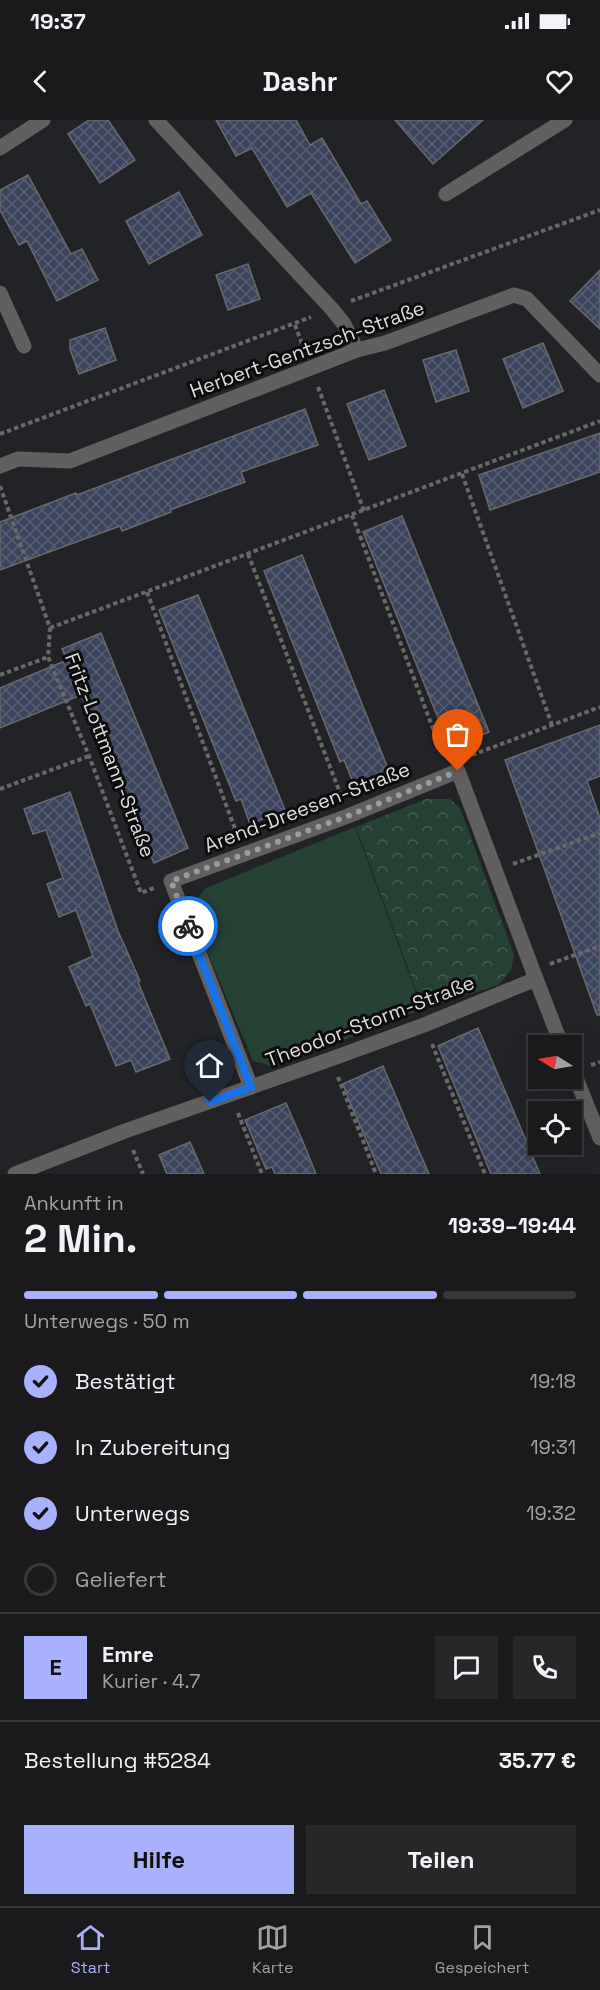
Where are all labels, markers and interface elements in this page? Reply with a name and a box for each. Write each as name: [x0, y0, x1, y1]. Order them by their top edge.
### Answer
text: 19:37: [30, 7, 86, 35]
text: Dashr: [263, 64, 337, 99]
icon: back: [24, 65, 57, 98]
icon: heart: [543, 65, 576, 98]
street label: Herbert-Gentzsch-Straße: [186, 294, 428, 404]
street label: Fritz-Lottmann-Straße: [59, 649, 161, 861]
pin: [432, 709, 483, 771]
icon: bag: [441, 718, 474, 751]
street label: Arend-Dreesen-Straße: [200, 756, 414, 858]
courier: [158, 896, 218, 956]
icon: bike: [172, 910, 205, 943]
street label: Theodor-Storm-Straße: [262, 969, 478, 1073]
north arrow: [528, 1035, 582, 1089]
map controls: [528, 1035, 582, 1155]
pin: [184, 1040, 235, 1102]
icon: home: [193, 1049, 226, 1082]
button: locate: [528, 1101, 582, 1155]
text: Ankunft in: [24, 1190, 124, 1216]
text: 19:39–19:44: [448, 1211, 576, 1239]
text: 2 Min.: [24, 1214, 138, 1263]
text: Unterwegs · 50 m: [24, 1308, 190, 1334]
icon: check: [24, 1365, 57, 1398]
text: Bestätigt: [75, 1367, 176, 1395]
text: 19:18: [530, 1368, 576, 1394]
icon: check: [24, 1431, 57, 1464]
text: In Zubereitung: [75, 1433, 230, 1461]
text: 19:31: [530, 1434, 576, 1460]
icon: check: [24, 1497, 57, 1530]
text: Unterwegs: [75, 1499, 190, 1527]
text: 19:32: [526, 1500, 576, 1526]
text: Geliefert: [75, 1565, 167, 1593]
button: chat: [435, 1636, 498, 1699]
button: phone: [513, 1636, 576, 1699]
text: Emre: [102, 1640, 154, 1668]
text: E: [49, 1653, 62, 1681]
text: Kurier · 4.7: [102, 1668, 200, 1694]
text: Bestellung #5284: [24, 1746, 211, 1774]
text: 35.77 €: [499, 1746, 576, 1774]
button: Hilfe: [24, 1825, 294, 1894]
button: Teilen: [306, 1825, 576, 1894]
tab: Start: [71, 1921, 110, 1978]
tab: Karte: [252, 1921, 293, 1978]
tab: Gespeichert: [435, 1921, 529, 1978]

